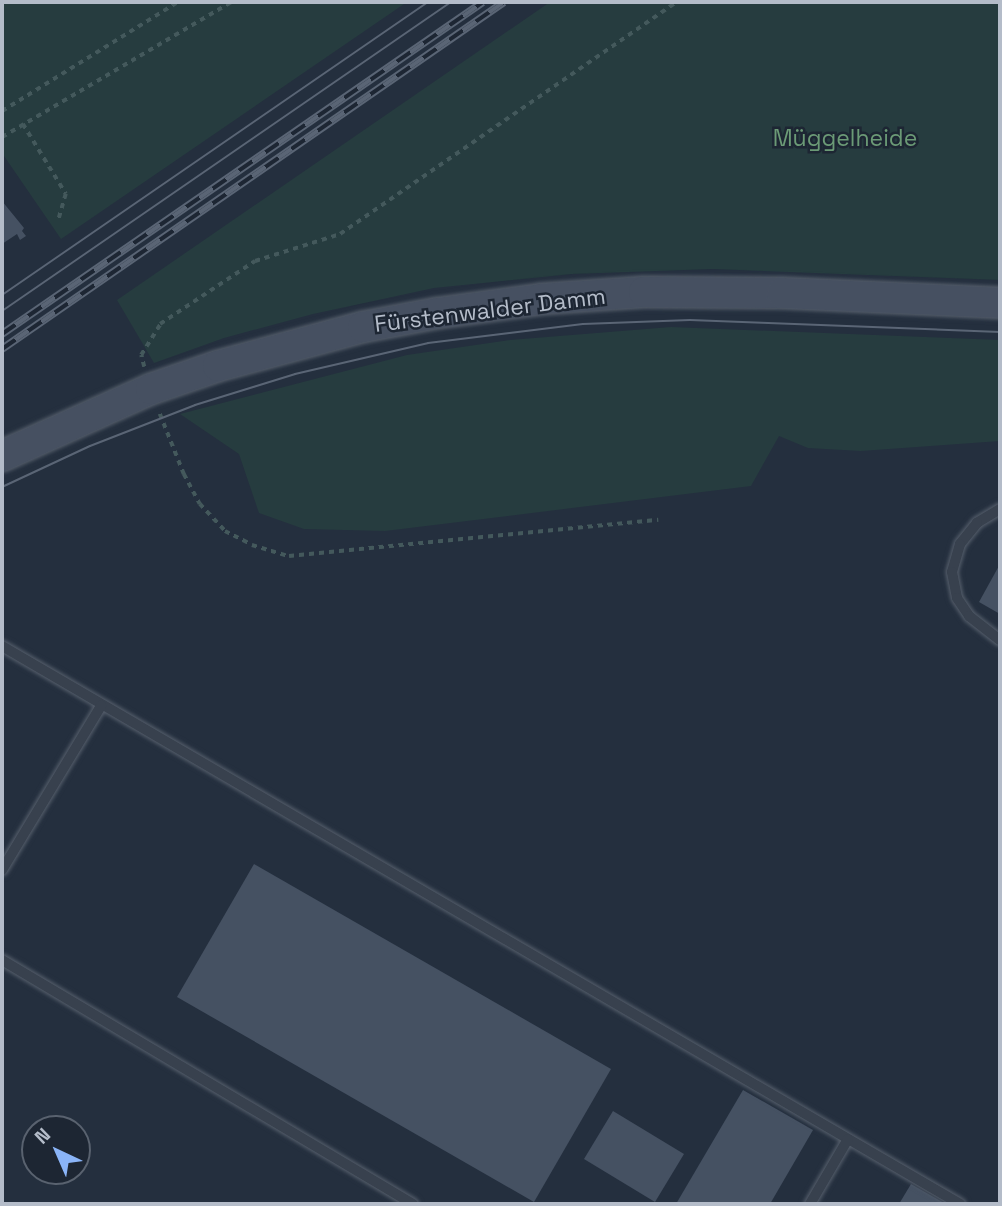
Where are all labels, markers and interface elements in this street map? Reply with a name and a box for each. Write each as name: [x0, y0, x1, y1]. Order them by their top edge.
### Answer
park label: Müggelheide: [773, 124, 917, 152]
street label: Fürstenwalder Damm: [373, 282, 607, 338]
north arrow: [21, 1115, 91, 1185]
text: N: [29, 1123, 56, 1149]

